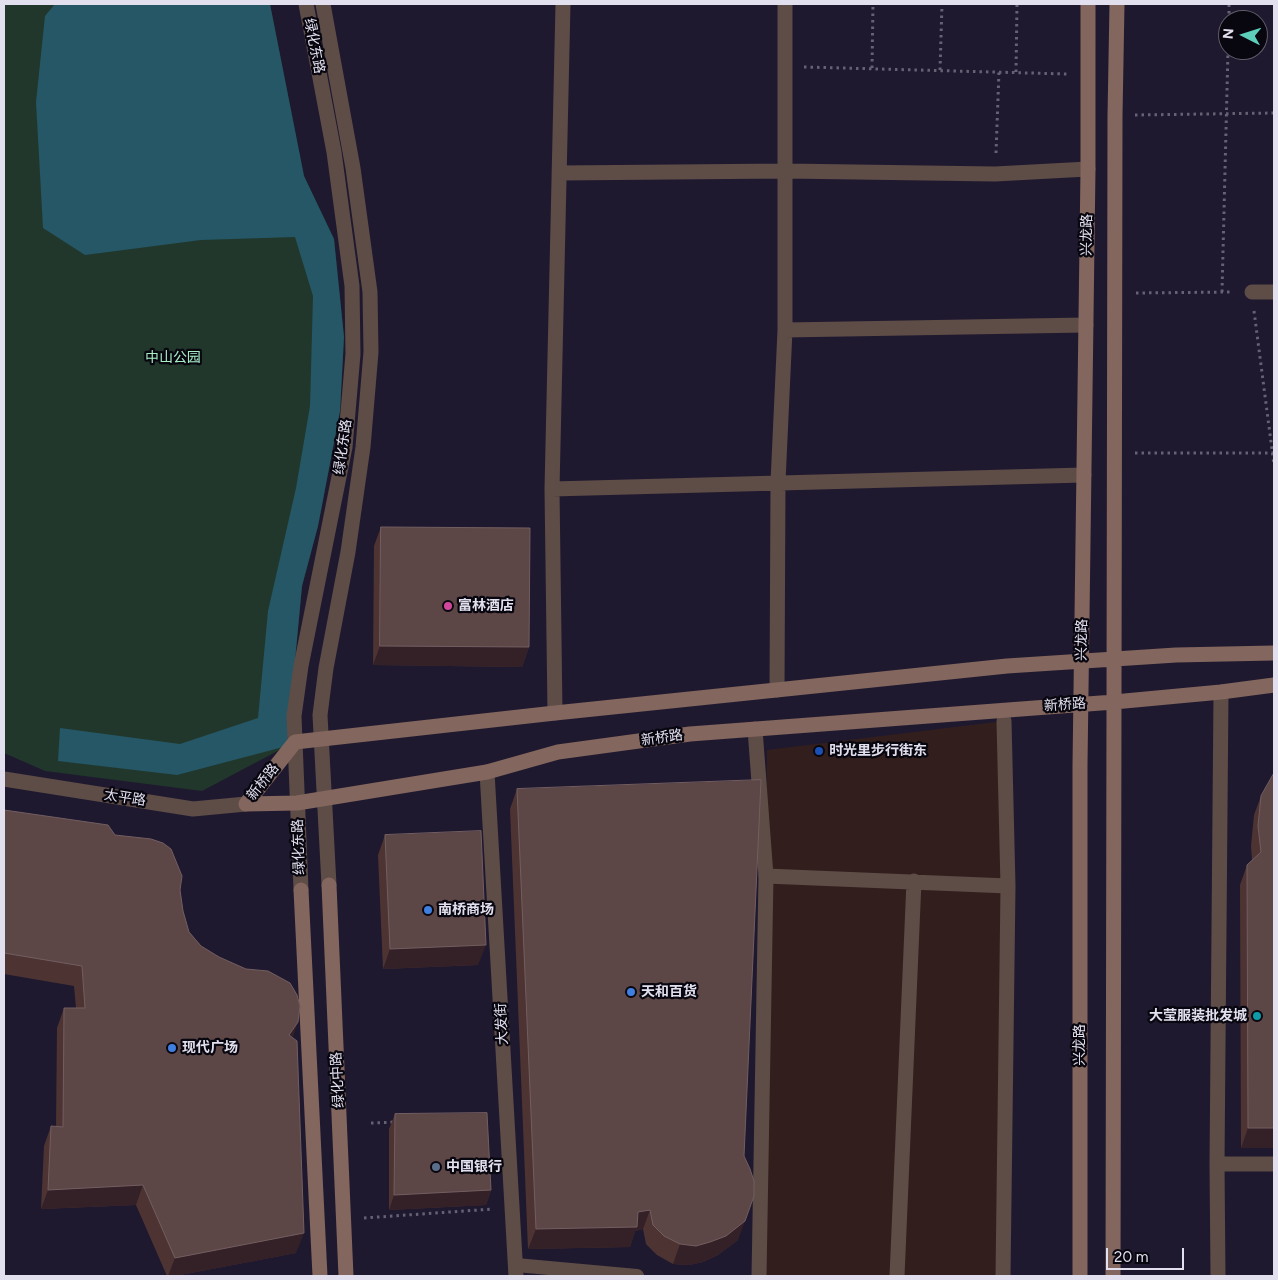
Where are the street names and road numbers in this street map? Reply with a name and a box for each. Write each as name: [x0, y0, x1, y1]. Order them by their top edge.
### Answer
street label: 绿化东路: [300, 17, 328, 75]
street label: 兴龙路: [1078, 214, 1096, 256]
street label: 绿化东路: [331, 418, 355, 476]
street label: 兴龙路: [1073, 619, 1091, 661]
street label: 新桥路: [1043, 695, 1087, 715]
street label: 新桥路: [640, 727, 684, 749]
street label: 新桥路: [243, 760, 283, 804]
street label: 太平路: [103, 786, 147, 810]
street label: 绿化东路: [290, 819, 308, 875]
street label: 大发街: [493, 1003, 511, 1045]
street label: 兴龙路: [1072, 1024, 1088, 1066]
street label: 绿化中路: [328, 1052, 348, 1108]

